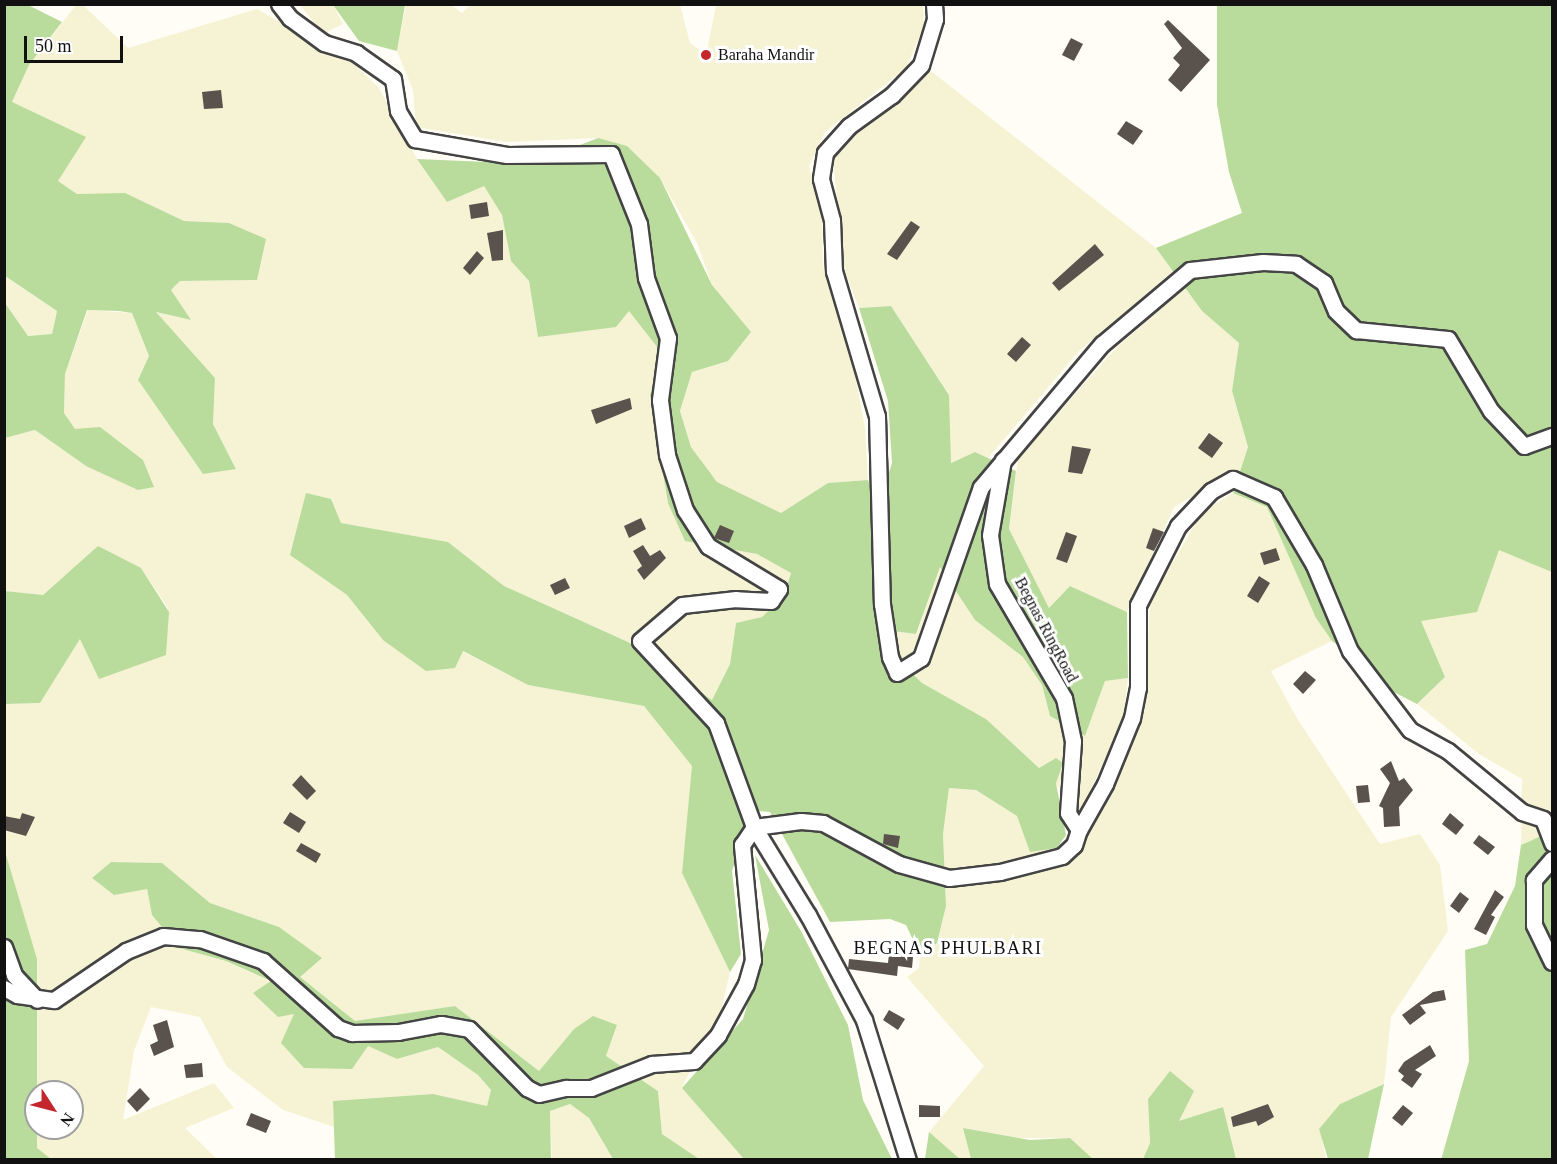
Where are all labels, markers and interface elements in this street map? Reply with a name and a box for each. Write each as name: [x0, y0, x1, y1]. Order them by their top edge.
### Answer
scale bar: [27, 24, 126, 62]
text: 50 m: [35, 36, 72, 56]
place label: Baraha Mandir: [718, 45, 830, 65]
marker: Baraha Mandir: [699, 48, 713, 62]
street label: Begnas RingRoad: [1006, 567, 1086, 693]
district label: BEGNAS PHULBARI: [856, 937, 1040, 959]
north arrow: [24, 1080, 84, 1140]
text: N: [57, 1110, 78, 1129]

